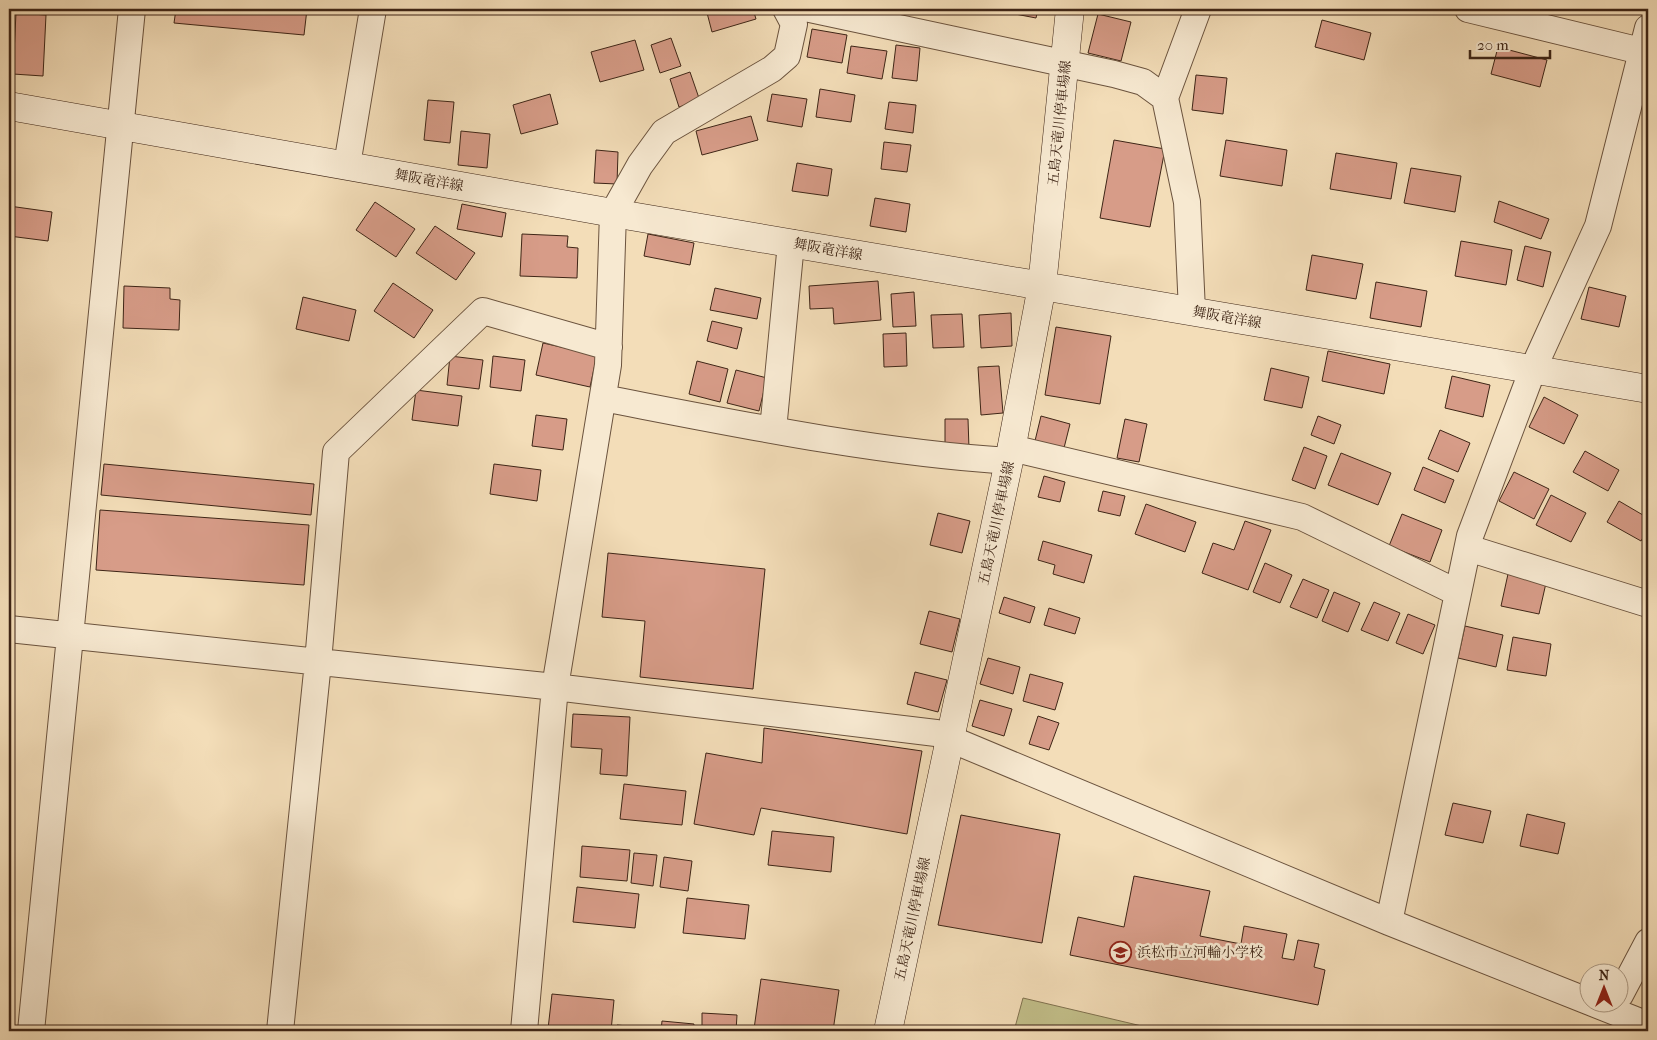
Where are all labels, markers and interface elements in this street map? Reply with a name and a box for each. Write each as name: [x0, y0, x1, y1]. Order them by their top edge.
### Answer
scale bar: [1470, 28, 1550, 60]
text: 20 m: [1477, 36, 1509, 54]
street label: 五島天竜川停車場線: [1044, 60, 1075, 187]
street label: 舞阪竜洋線: [393, 166, 465, 195]
street label: 舞阪竜洋線: [792, 235, 864, 264]
street label: 舞阪竜洋線: [1191, 303, 1263, 332]
street label: 五島天竜川停車場線: [975, 460, 1018, 586]
street label: 五島天竜川停車場線: [891, 856, 934, 982]
school or university icon: 浜松市立河輪小学校: [1109, 940, 1133, 964]
place label: 浜松市立河輪小学校: [1137, 944, 1263, 961]
north arrow: [1580, 962, 1630, 1012]
text: N: [1599, 967, 1610, 984]

